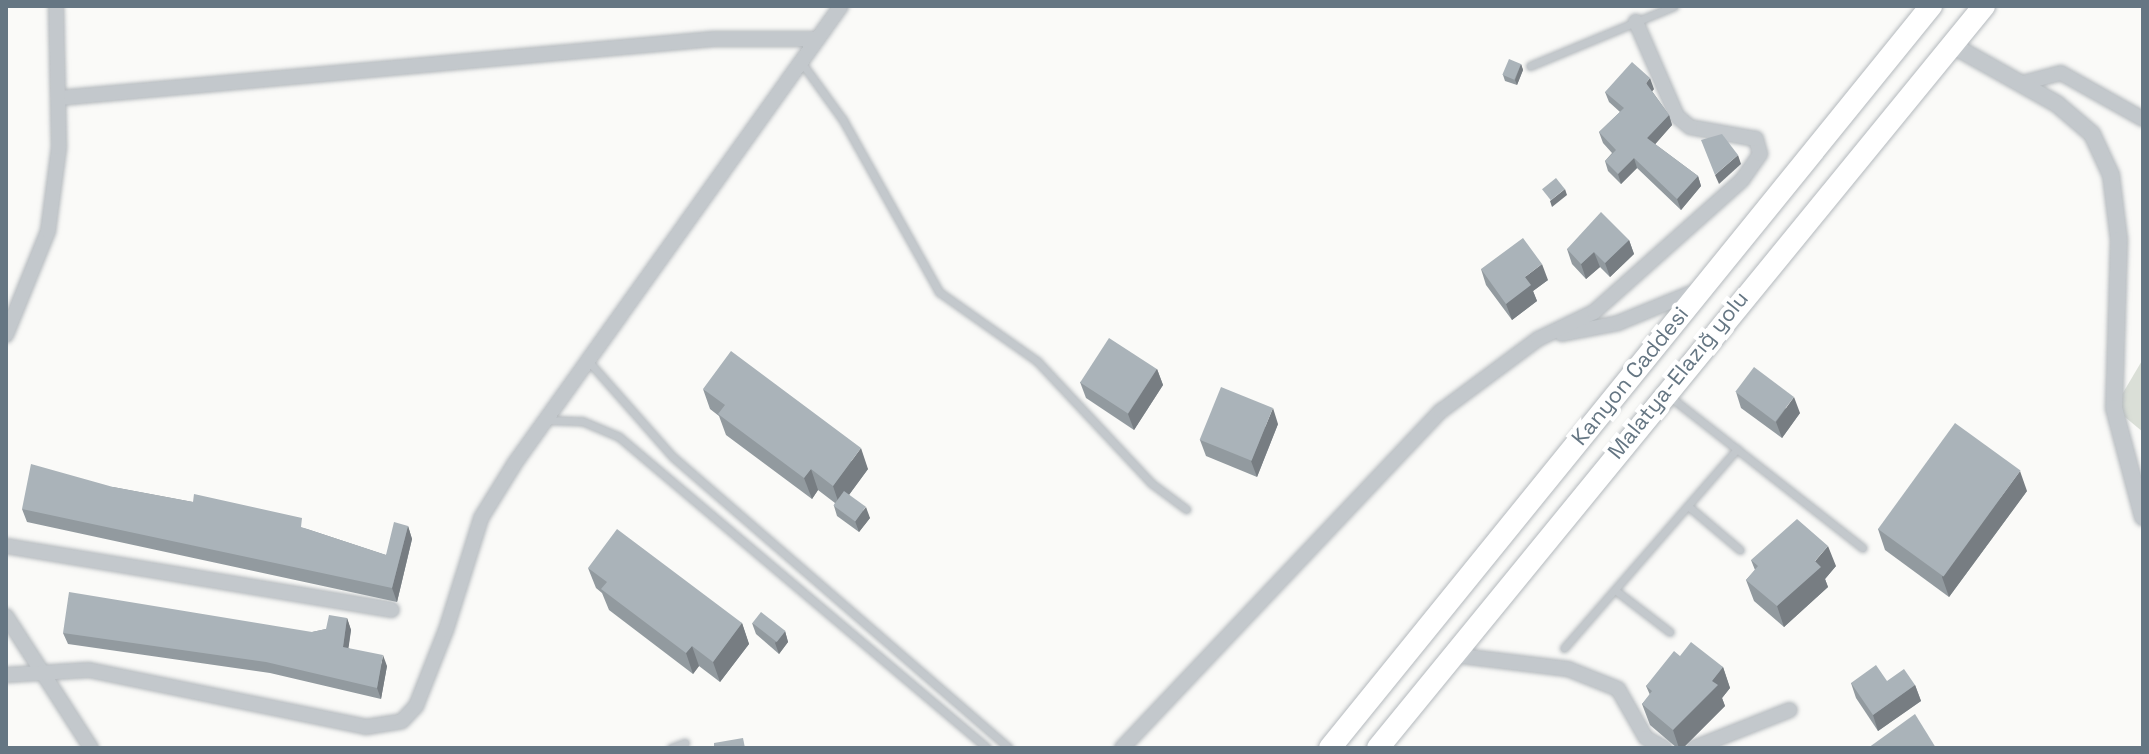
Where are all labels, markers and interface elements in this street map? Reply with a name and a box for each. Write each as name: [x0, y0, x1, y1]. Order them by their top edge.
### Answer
street label: Malatya-Elazığ yolu: [1602, 286, 1754, 464]
street label: Kanyon Caddesi: [1566, 301, 1694, 451]

